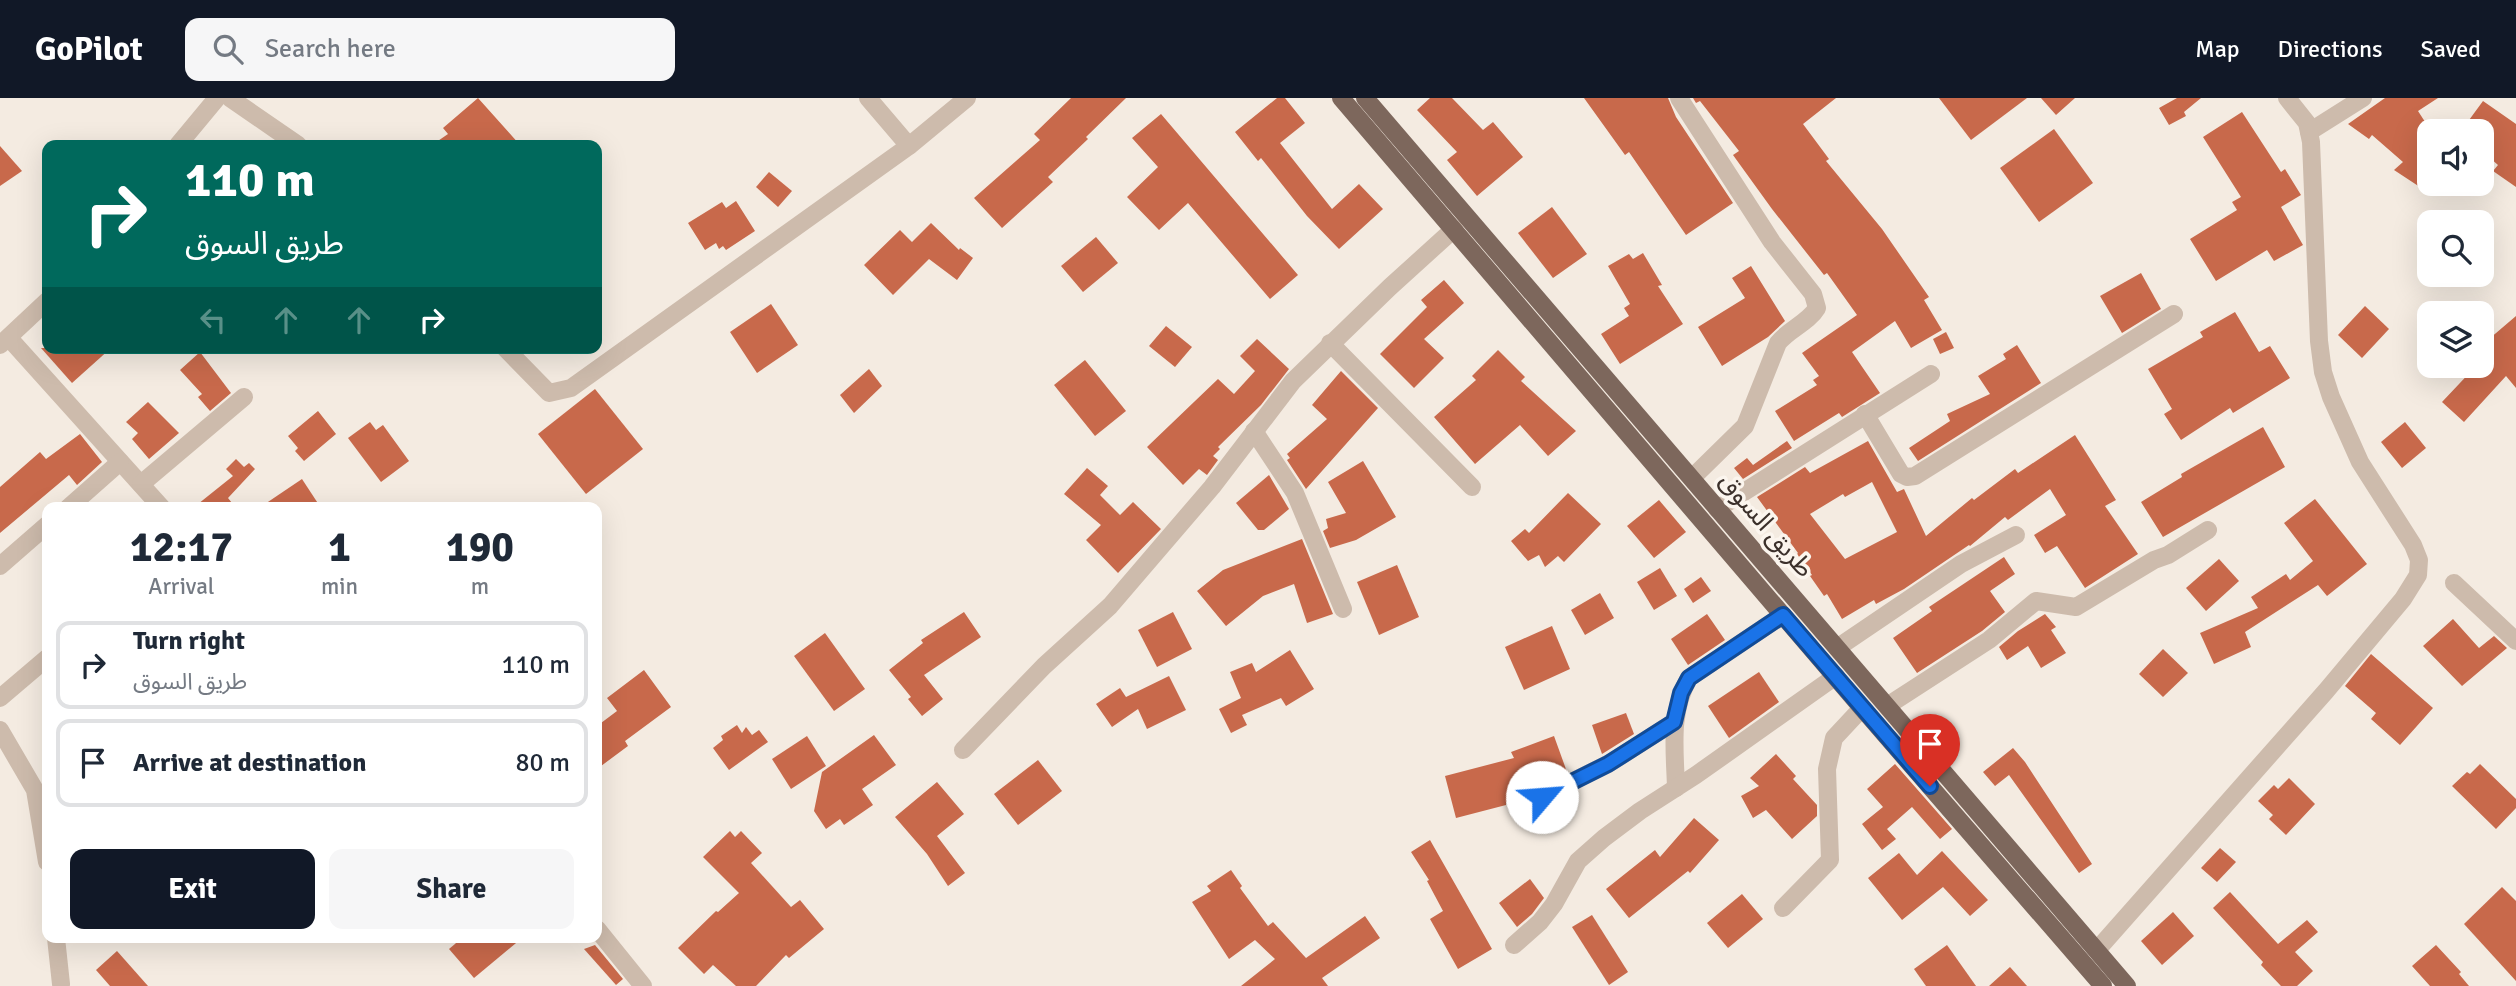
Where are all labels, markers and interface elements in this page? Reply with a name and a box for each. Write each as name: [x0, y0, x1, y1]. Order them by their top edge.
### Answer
search box: [185, 18, 675, 81]
text: GoPilot: [35, 29, 143, 70]
icon: search: [209, 30, 247, 68]
text: Search here: [265, 33, 396, 65]
text: Map: [2195, 34, 2240, 64]
text: Directions: [2278, 34, 2383, 64]
text: Saved: [2421, 34, 2481, 64]
map controls: [2417, 119, 2494, 378]
button: sound: [2417, 119, 2494, 196]
text: 110 m: [185, 150, 315, 210]
icon: right: [70, 168, 161, 259]
button: search: [2417, 210, 2494, 287]
text: طريق السوق: [185, 224, 344, 263]
icon: left: [194, 301, 232, 339]
icon: ahead: [267, 301, 305, 339]
icon: ahead: [340, 301, 378, 339]
icon: right: [413, 301, 451, 339]
button: layers: [2417, 301, 2494, 378]
street label: طريق السوق: [1712, 466, 1820, 584]
text: 12:17: [130, 522, 233, 573]
text: 1: [328, 522, 351, 573]
text: 190: [446, 522, 514, 573]
text: Arrival: [148, 572, 215, 601]
text: min: [321, 572, 358, 601]
text: m: [471, 572, 489, 601]
text: Turn right: [133, 625, 245, 657]
icon: right: [74, 646, 112, 684]
text: 110 m: [501, 649, 570, 681]
text: طريق السوق: [133, 667, 247, 696]
pin: [1900, 714, 1960, 786]
icon: arrive: [1911, 725, 1949, 763]
icon: arrive: [74, 744, 112, 782]
text: Arrive at destination: [133, 747, 366, 779]
text: 80 m: [515, 747, 570, 779]
position arrow: [1505, 760, 1579, 834]
button: Exit: [70, 849, 315, 929]
button: Share: [329, 849, 574, 929]

